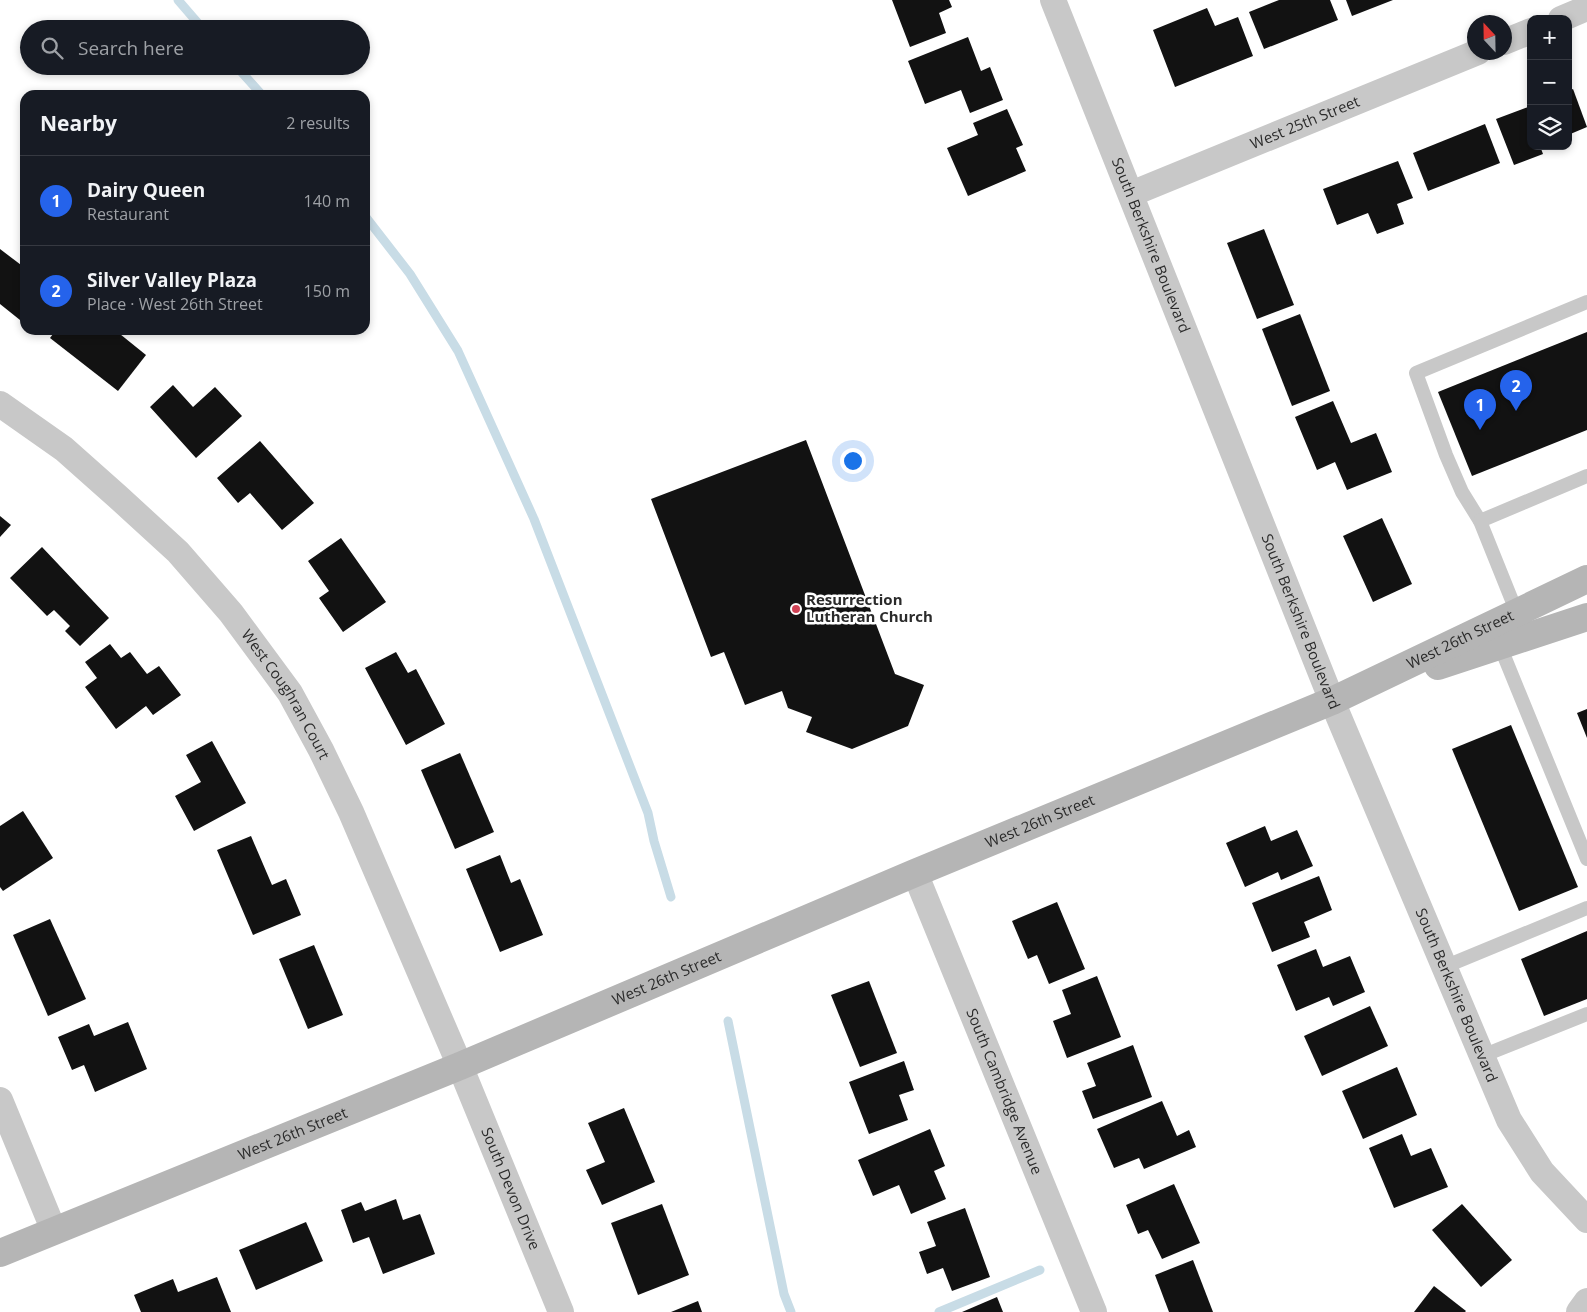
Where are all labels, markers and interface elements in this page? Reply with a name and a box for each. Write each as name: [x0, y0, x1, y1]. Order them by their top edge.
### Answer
north arrow: [1467, 15, 1512, 60]
map controls: [1527, 15, 1572, 150]
button: +: [1527, 15, 1572, 60]
search box: [20, 20, 370, 75]
icon: search: [38, 34, 66, 62]
text: Search here: [78, 35, 184, 61]
button: −: [1527, 60, 1572, 105]
street label: West 25th Street: [1247, 91, 1362, 153]
button: layers: [1527, 105, 1572, 150]
text: Nearby: [40, 109, 117, 137]
text: 2 results: [286, 112, 350, 134]
street label: South Berkshire Boulevard: [1108, 154, 1195, 336]
text: Dairy Queen: [87, 177, 205, 203]
text: 1: [51, 190, 61, 212]
text: 140 m: [304, 190, 350, 212]
text: Restaurant: [87, 203, 169, 225]
text: Silver Valley Plaza: [87, 267, 257, 293]
text: 2: [51, 280, 61, 302]
text: 150 m: [304, 280, 350, 302]
text: Place · West 26th Street: [87, 293, 263, 315]
pin: 2: [1500, 370, 1532, 411]
pin: 1: [1464, 389, 1496, 430]
your location: [840, 448, 866, 474]
street label: South Berkshire Boulevard: [1257, 531, 1345, 712]
place label: Resurrection Lutheran Church: [806, 589, 933, 626]
marker: Resurrection Lutheran Church: [790, 603, 802, 615]
street label: West 26th Street: [1403, 605, 1517, 673]
street label: West Coughran Court: [237, 625, 335, 762]
street label: West 26th Street: [982, 789, 1097, 852]
street label: South Berkshire Boulevard: [1412, 905, 1503, 1085]
street label: West 26th Street: [609, 946, 724, 1009]
street label: South Cambridge Avenue: [962, 1005, 1048, 1177]
street label: West 26th Street: [235, 1102, 350, 1164]
street label: South Devon Drive: [477, 1124, 545, 1253]

